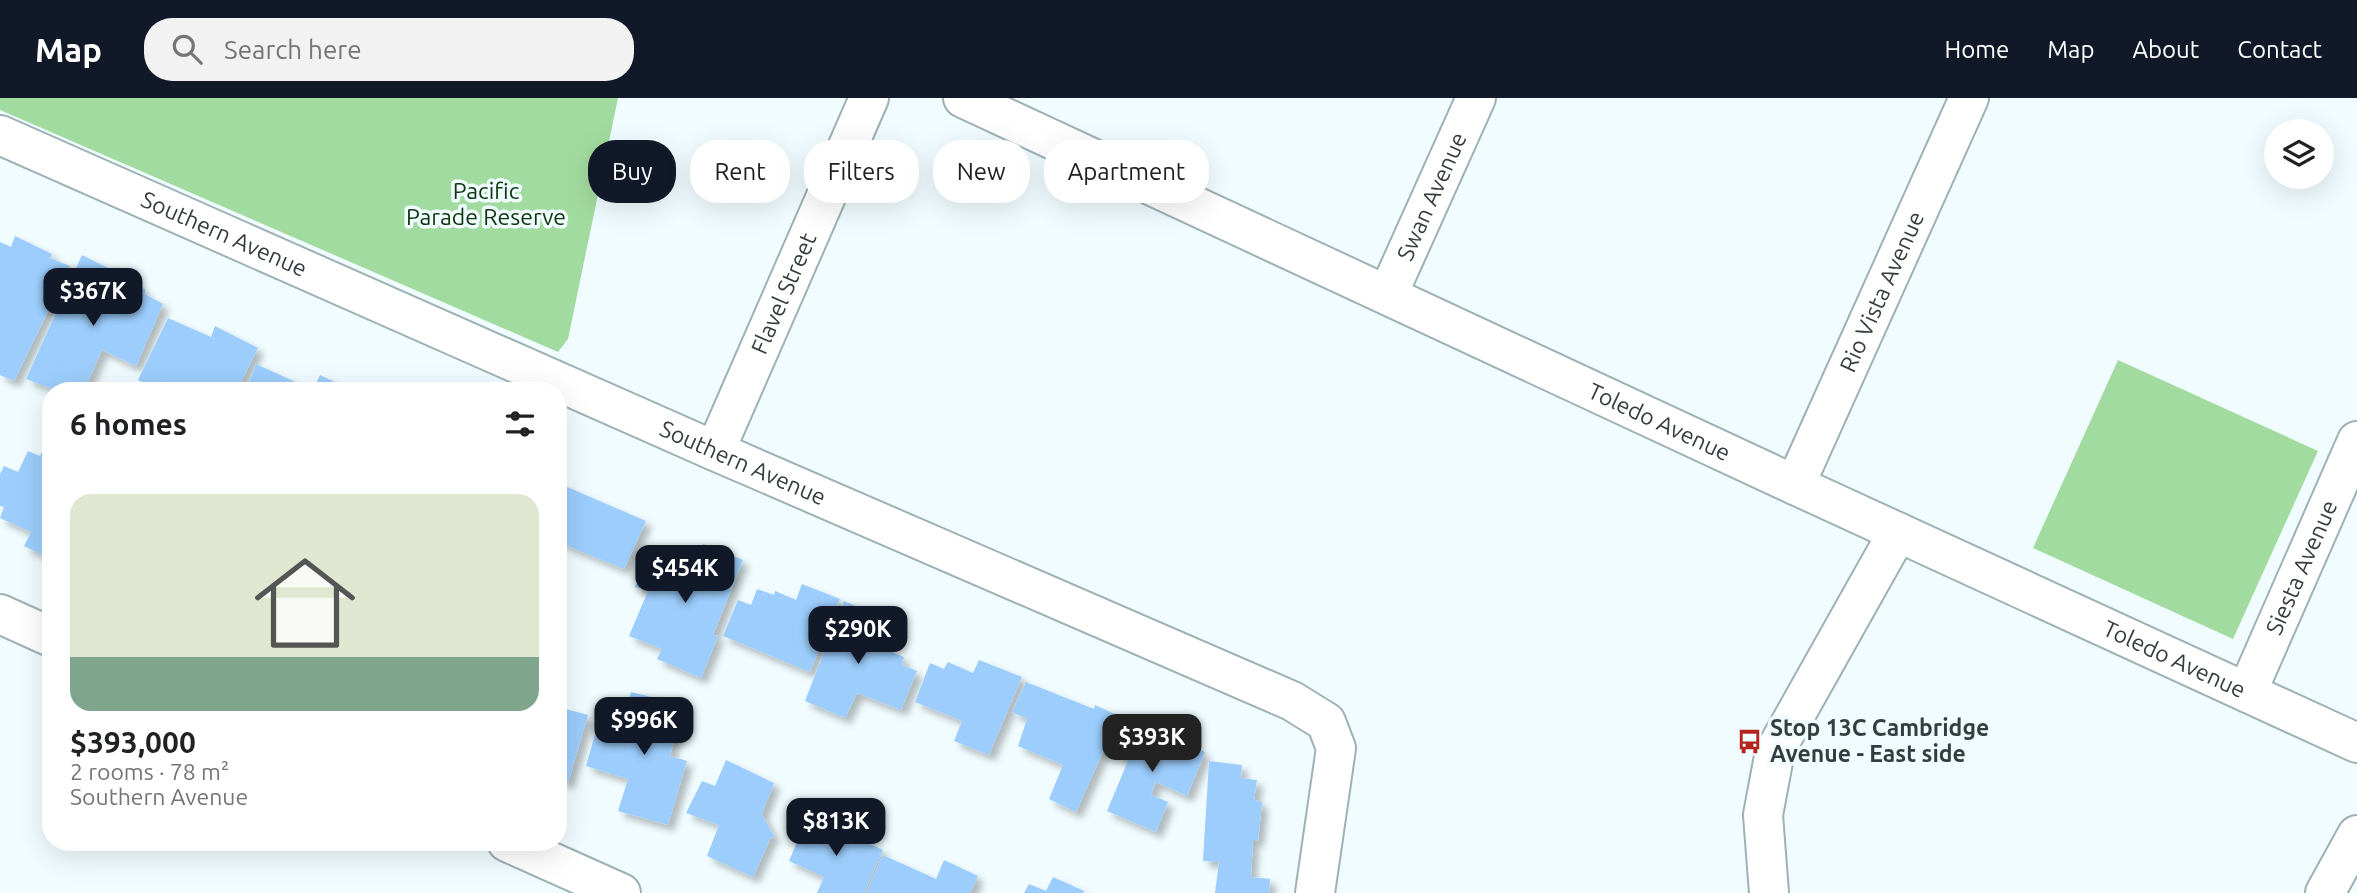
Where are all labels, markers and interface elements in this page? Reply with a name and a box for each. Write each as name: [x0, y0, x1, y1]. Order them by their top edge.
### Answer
search box: [144, 18, 634, 81]
icon: search: [168, 30, 206, 68]
text: Map: [35, 31, 102, 68]
text: Search here: [224, 35, 362, 64]
text: Home: [1944, 36, 2009, 63]
text: Map: [2047, 36, 2094, 63]
text: About: [2132, 36, 2199, 63]
text: Contact: [2237, 36, 2322, 63]
map controls: [2264, 119, 2334, 189]
button: layers: [2264, 119, 2334, 189]
street label: Swan Avenue: [1392, 128, 1471, 264]
chip: Buy: [588, 140, 676, 203]
chip: Rent: [690, 140, 790, 203]
chip: Filters: [804, 140, 919, 203]
chip: New: [933, 140, 1030, 203]
chip: Apartment: [1044, 140, 1209, 203]
park label: Pacific Parade Reserve: [406, 178, 566, 229]
street label: Southern Avenue: [138, 186, 311, 281]
street label: Rio Vista Avenue: [1835, 207, 1928, 376]
street label: Flavel Street: [746, 229, 821, 357]
pin: $367K: [44, 268, 142, 328]
text: $367K: [59, 278, 127, 303]
street label: Toledo Avenue: [1585, 378, 1734, 465]
icon: filters: [501, 405, 539, 443]
text: 6 homes: [70, 407, 187, 441]
street label: Southern Avenue: [656, 415, 830, 509]
street label: Siesta Avenue: [2261, 496, 2341, 638]
icon: home: [242, 540, 368, 666]
pin: $454K: [636, 546, 734, 605]
text: $454K: [651, 555, 719, 580]
pin: $290K: [809, 606, 907, 666]
street label: Toledo Avenue: [2100, 615, 2250, 702]
text: $290K: [824, 616, 892, 641]
pin: $996K: [595, 698, 693, 757]
text: $996K: [610, 707, 678, 732]
pin: $393K: [1103, 714, 1201, 774]
place label: Stop 13C Cambridge Avenue - East side: [1770, 715, 1989, 766]
text: $393K: [1118, 724, 1186, 749]
text: $393,000: [70, 725, 196, 759]
bus stop icon: Stop 13C Cambridge Avenue - East side: [1736, 727, 1764, 755]
text: 2 rooms · 78 m²: [70, 759, 229, 784]
text: Southern Avenue: [70, 784, 248, 809]
pin: $813K: [787, 798, 885, 858]
text: $813K: [802, 808, 870, 833]

